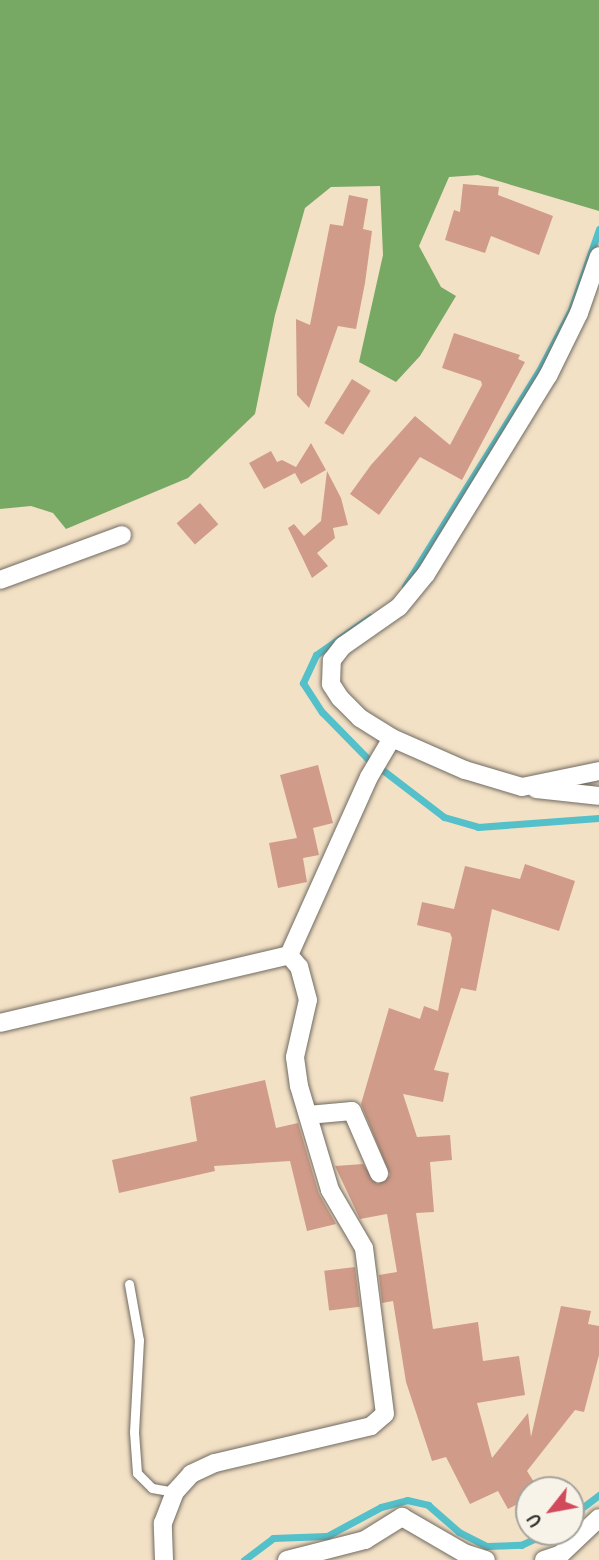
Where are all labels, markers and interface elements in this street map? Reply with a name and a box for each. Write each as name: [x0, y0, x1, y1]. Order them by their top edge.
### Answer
north arrow: [515, 1476, 585, 1546]
text: U: [520, 1510, 548, 1532]

